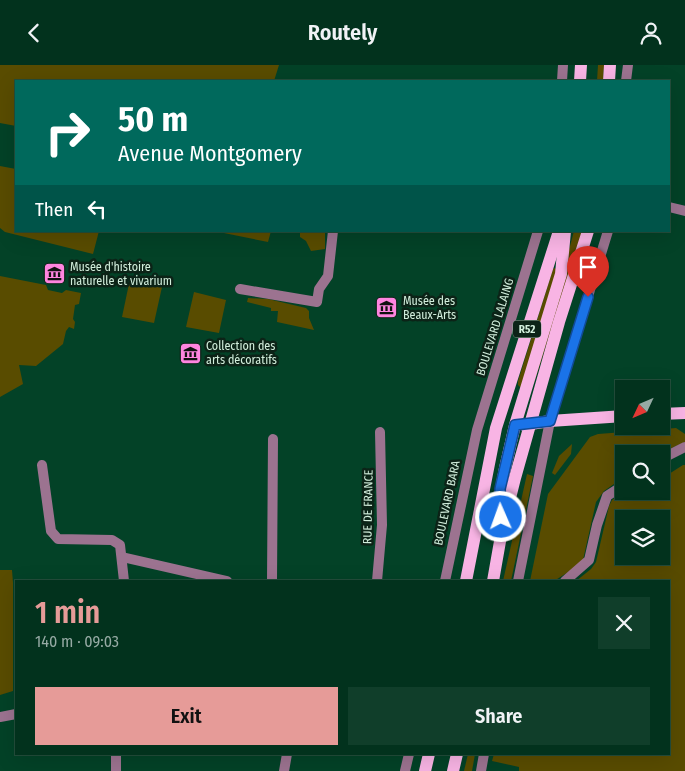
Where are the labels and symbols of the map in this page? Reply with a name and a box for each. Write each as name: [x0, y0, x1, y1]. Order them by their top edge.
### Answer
pin: [567, 246, 609, 297]
place label: Musée d'histoire naturelle et vivarium: [70, 260, 172, 288]
museum icon: Musée d'histoire naturelle et vivarium: [42, 262, 66, 286]
street label: BOULEVARD LALAING: [474, 276, 517, 377]
place label: Musée des Beaux-Arts: [403, 294, 456, 322]
museum icon: Musée des Beaux-Arts: [375, 296, 399, 320]
road number: R52: [513, 320, 541, 337]
place label: Collection des arts décoratifs: [206, 339, 277, 367]
museum icon: Collection des arts décoratifs: [178, 341, 202, 365]
north arrow: [615, 380, 670, 435]
street label: BOULEVARD BARA: [431, 459, 463, 547]
street label: RUE DE FRANCE: [360, 469, 376, 544]
position arrow: [474, 490, 526, 542]

